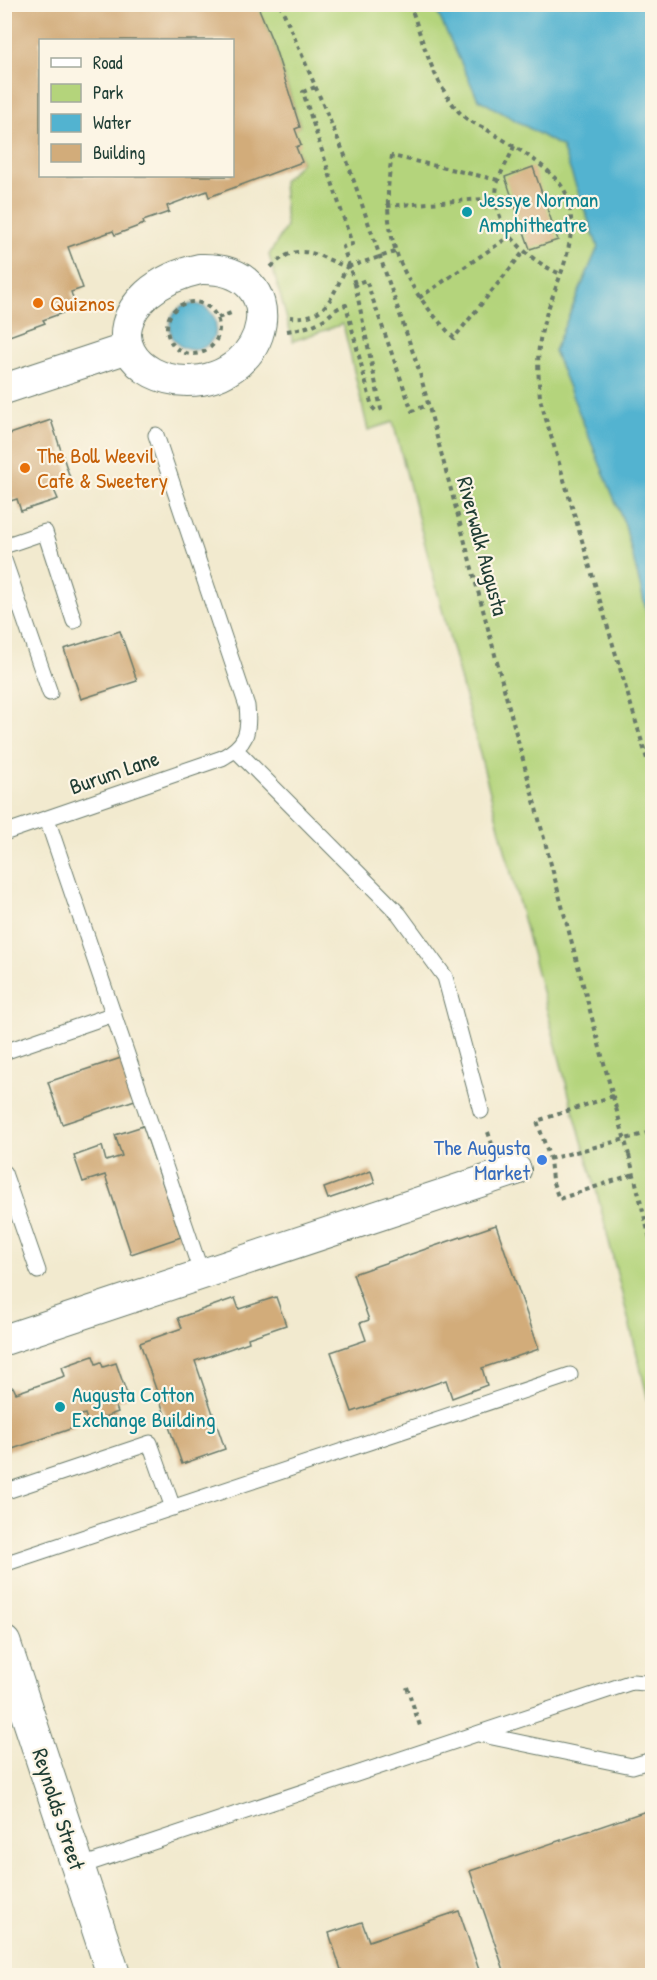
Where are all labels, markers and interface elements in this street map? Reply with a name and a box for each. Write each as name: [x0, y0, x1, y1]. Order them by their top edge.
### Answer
legend: [39, 39, 234, 177]
text: Road: [93, 50, 123, 75]
text: Park: [93, 80, 124, 105]
text: Water: [93, 110, 131, 135]
text: Building: [93, 140, 145, 165]
place label: Jessye Norman Amphitheatre: [479, 184, 599, 239]
marker: Jessye Norman Amphitheatre: [460, 205, 474, 219]
place label: Quiznos: [50, 288, 115, 318]
marker: Quiznos: [31, 296, 45, 310]
place label: The Boll Weevil Cafe & Sweetery: [37, 440, 168, 495]
marker: The Boll Weevil Cafe & Sweetery: [18, 461, 32, 475]
street label: Riverwalk Augusta: [450, 473, 516, 619]
street label: Burum Lane: [65, 743, 163, 801]
place label: The Augusta Market: [434, 1132, 530, 1187]
marker: The Augusta Market: [535, 1153, 549, 1167]
place label: Augusta Cotton Exchange Building: [72, 1379, 216, 1434]
marker: Augusta Cotton Exchange Building: [53, 1400, 67, 1414]
street label: Reynolds Street: [25, 1744, 93, 1874]

